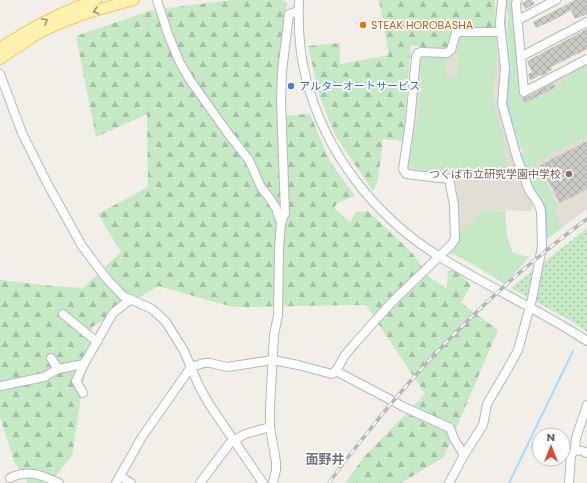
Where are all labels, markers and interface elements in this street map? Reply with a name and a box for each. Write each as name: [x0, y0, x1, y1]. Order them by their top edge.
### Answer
one-way arrow: [93, 6, 100, 15]
place label: STEAK HOROBASHA: [371, 17, 474, 33]
one-way arrow: [41, 18, 48, 25]
marker: STEAK HOROBASHA: [358, 20, 368, 30]
place label: アルターオートサービス: [299, 78, 420, 94]
marker: アルターオートサービス: [286, 81, 296, 91]
place label: つくば市立研究学園中学校: [429, 166, 561, 182]
marker: つくば市立研究学園中学校: [564, 169, 574, 179]
north arrow: [531, 427, 571, 467]
text: N: [547, 429, 555, 445]
district label: 面野井: [305, 450, 345, 469]

